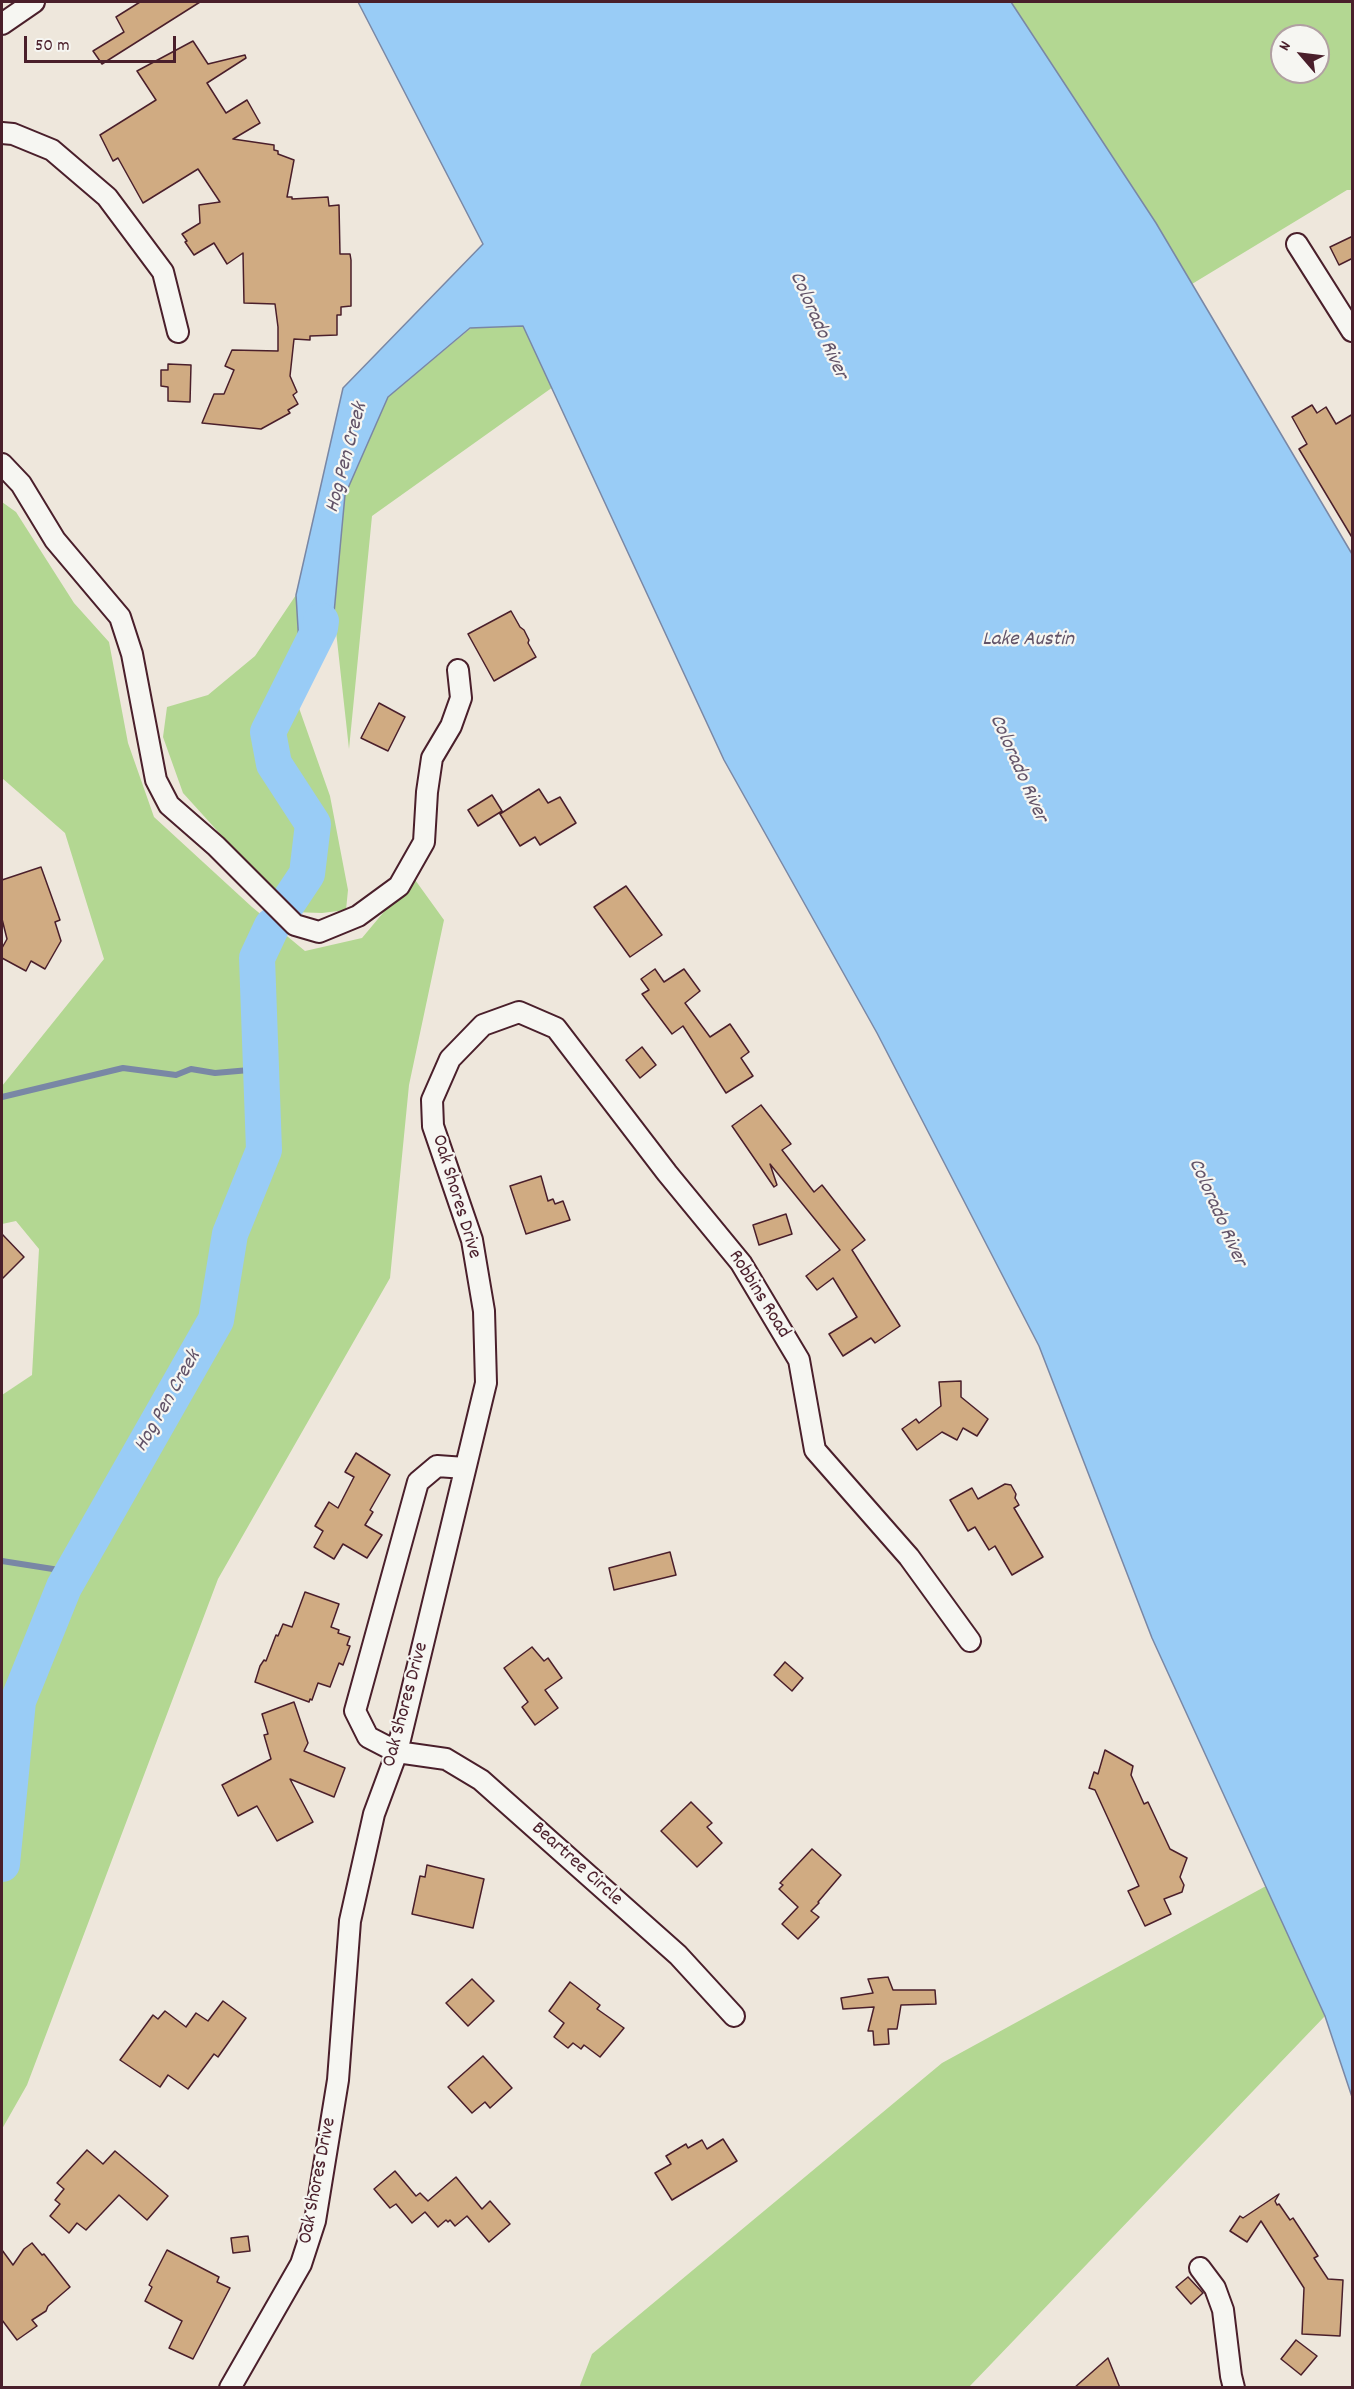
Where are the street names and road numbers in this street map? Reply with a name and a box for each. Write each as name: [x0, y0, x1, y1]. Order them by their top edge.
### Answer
street label: Oak Shores Drive: [425, 1132, 485, 1262]
street label: Robbins Road: [722, 1247, 794, 1343]
street label: Oak Shores Drive: [379, 1640, 435, 1770]
street label: Beartree Circle: [525, 1818, 627, 1912]
street label: Oak Shores Drive: [295, 2116, 343, 2246]

